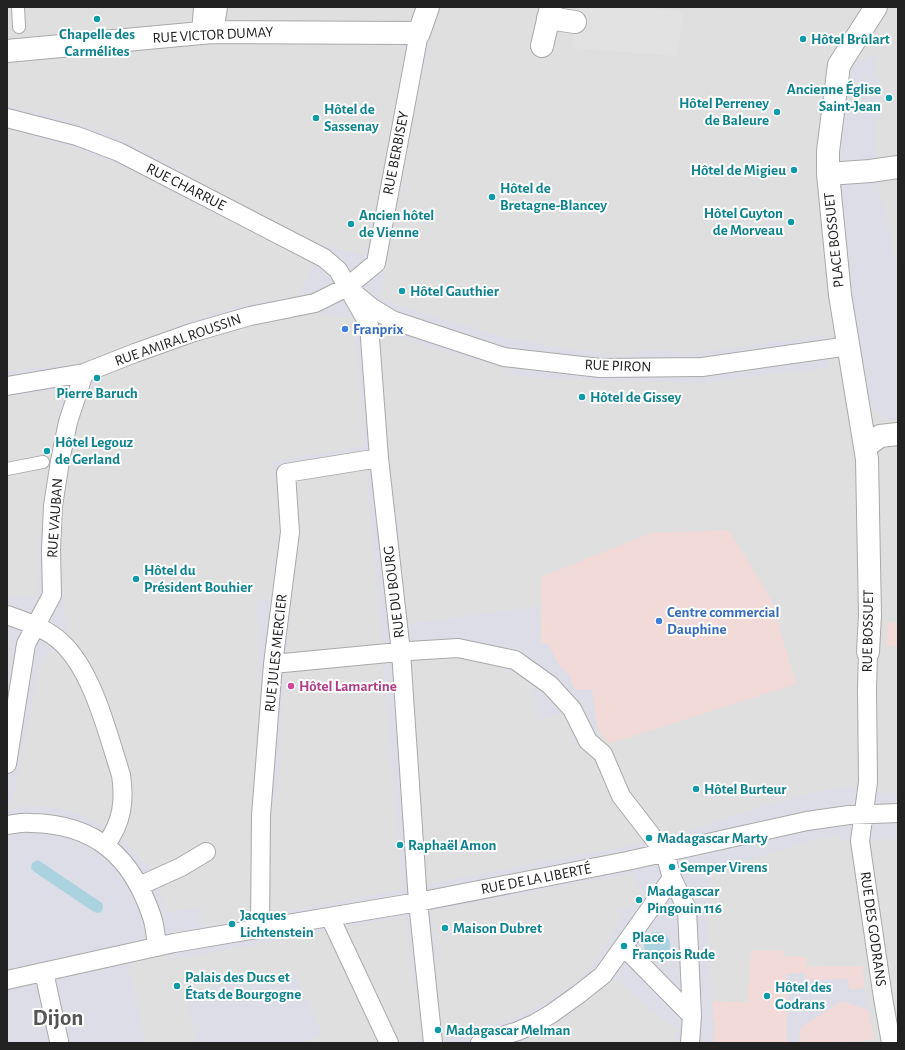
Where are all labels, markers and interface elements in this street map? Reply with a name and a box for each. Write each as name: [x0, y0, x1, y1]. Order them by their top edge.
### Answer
marker: Chapelle des Carmélites: [92, 14, 102, 24]
street label: RUE VICTOR DUMAY: [152, 24, 274, 46]
place label: Chapelle des Carmélites: [59, 27, 135, 59]
place label: Hôtel Brûlart: [811, 32, 890, 47]
marker: Hôtel Brûlart: [798, 34, 808, 44]
place label: Ancienne Église Saint-Jean: [787, 80, 881, 114]
marker: Ancienne Église Saint-Jean: [884, 93, 894, 103]
place label: Hôtel Perreney de Baleure: [679, 96, 769, 128]
place label: Hôtel de Sassenay: [324, 102, 379, 134]
marker: Hôtel Perreney de Baleure: [772, 107, 782, 117]
street label: RUE BERBISEY: [381, 110, 411, 196]
marker: Hôtel de Sassenay: [311, 113, 321, 123]
street label: RUE CHARRUE: [144, 161, 228, 213]
place label: Hôtel de Migieu: [691, 163, 786, 178]
marker: Hôtel de Migieu: [789, 165, 799, 175]
place label: Hôtel de Bretagne-Blancey: [500, 181, 607, 213]
street label: PLACE BOSSUET: [821, 191, 846, 288]
marker: Hôtel de Bretagne-Blancey: [487, 192, 497, 202]
place label: Hôtel Guyton de Morveau: [704, 206, 783, 238]
place label: Ancien hôtel de Vienne: [359, 208, 434, 240]
marker: Hôtel Guyton de Morveau: [786, 217, 796, 227]
marker: Ancien hôtel de Vienne: [346, 219, 356, 229]
place label: Hôtel Gauthier: [410, 284, 500, 299]
marker: Hôtel Gauthier: [397, 286, 407, 296]
street label: RUE AMIRAL ROUSSIN: [113, 311, 243, 369]
place label: Franprix: [353, 322, 403, 337]
marker: Franprix: [340, 324, 350, 334]
street label: RUE PIRON: [584, 357, 652, 375]
marker: Pierre Baruch: [92, 373, 102, 383]
place label: Pierre Baruch: [56, 386, 138, 401]
place label: Hôtel de Gissey: [590, 390, 681, 405]
marker: Hôtel de Gissey: [577, 392, 587, 402]
place label: Hôtel Legouz de Gerland: [55, 435, 133, 467]
marker: Hôtel Legouz de Gerland: [42, 446, 52, 456]
street label: RUE VAUBAN: [45, 478, 65, 558]
street label: RUE DU BOURG: [381, 545, 407, 639]
place label: Hôtel du Président Bouhier: [144, 563, 253, 595]
marker: Hôtel du Président Bouhier: [131, 574, 141, 584]
street label: RUE BOSSUET: [860, 589, 876, 673]
street label: RUE JULES MERCIER: [262, 593, 290, 713]
place label: Centre commercial Dauphine: [667, 605, 780, 637]
marker: Centre commercial Dauphine: [654, 616, 664, 626]
place label: Hôtel Lamartine: [299, 679, 397, 694]
marker: Hôtel Lamartine: [286, 681, 296, 691]
place label: Hôtel Burteur: [704, 782, 787, 797]
marker: Hôtel Burteur: [691, 784, 701, 794]
place label: Madagascar Marty: [657, 831, 768, 846]
marker: Madagascar Marty: [644, 833, 654, 843]
place label: Raphaël Amon: [408, 838, 496, 853]
marker: Raphaël Amon: [395, 840, 405, 850]
street label: RUE DE LA LIBERTÉ: [479, 859, 592, 897]
place label: Semper Virens: [680, 860, 768, 875]
marker: Semper Virens: [667, 862, 677, 872]
street label: RUE DES GODRANS: [857, 870, 889, 988]
place label: Madagascar Pingouin 116: [647, 884, 722, 916]
marker: Madagascar Pingouin 116: [634, 895, 644, 905]
place label: Jacques Lichtenstein: [240, 908, 314, 940]
marker: Jacques Lichtenstein: [227, 919, 237, 929]
place label: Maison Dubret: [453, 921, 542, 936]
marker: Maison Dubret: [440, 923, 450, 933]
place label: Place François Rude: [632, 930, 715, 962]
marker: Place François Rude: [619, 941, 629, 951]
place label: Palais des Ducs et États de Bourgogne: [185, 970, 301, 1002]
place label: Hôtel des Godrans: [775, 980, 832, 1012]
marker: Palais des Ducs et États de Bourgogne: [172, 981, 182, 991]
marker: Hôtel des Godrans: [762, 991, 772, 1001]
district label: Dijon: [32, 1007, 84, 1030]
place label: Madagascar Melman: [446, 1023, 571, 1038]
marker: Madagascar Melman: [433, 1025, 443, 1035]

